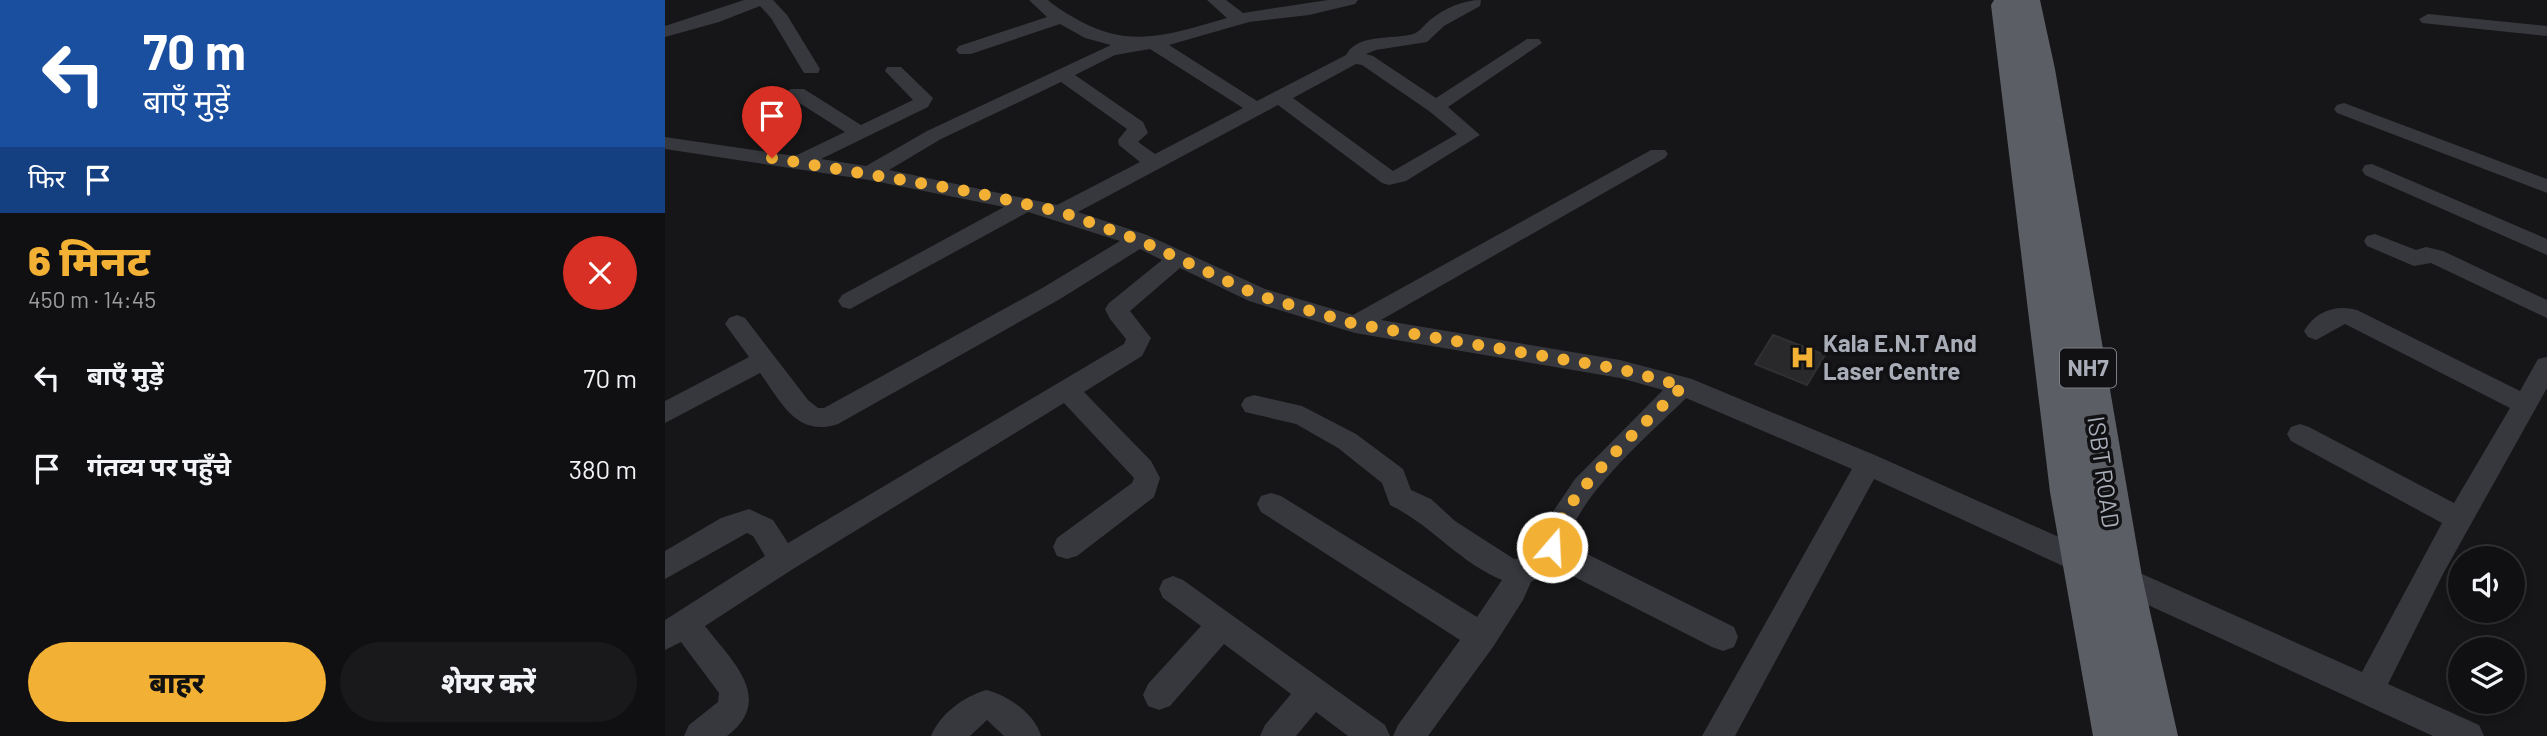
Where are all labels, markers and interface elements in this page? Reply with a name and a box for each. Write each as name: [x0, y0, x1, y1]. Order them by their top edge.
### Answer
text: 70 m: [143, 21, 246, 80]
icon: left: [28, 28, 119, 119]
text: बाएँ मुड़ें: [143, 81, 230, 119]
pin: [742, 86, 802, 158]
icon: arrive: [753, 97, 791, 135]
icon: arrive: [79, 161, 117, 199]
text: फिर: [28, 162, 65, 193]
text: 6 मिनट: [28, 234, 150, 284]
button: close: [563, 236, 637, 310]
text: 450 m · 14:45: [28, 285, 156, 313]
place label: Kala E.N.T And Laser Centre: [1823, 328, 1977, 385]
hospital icon: Kala E.N.T And Laser Centre: [1789, 344, 1817, 372]
road number: NH7: [2060, 348, 2116, 388]
icon: left: [28, 359, 66, 397]
text: बाएँ मुड़ें: [87, 359, 164, 390]
text: 70 m: [583, 362, 637, 393]
street label: ISBT ROAD: [2082, 414, 2127, 530]
icon: arrive: [28, 450, 66, 488]
text: गंतव्य पर पहुँचे: [87, 450, 231, 481]
text: 380 m: [569, 453, 637, 484]
position arrow: [1515, 510, 1589, 584]
map controls: [2448, 546, 2525, 714]
button: sound: [2448, 546, 2525, 623]
button: layers: [2448, 637, 2525, 714]
button: बाहर: [28, 642, 326, 722]
button: शेयर करें: [340, 642, 637, 722]

